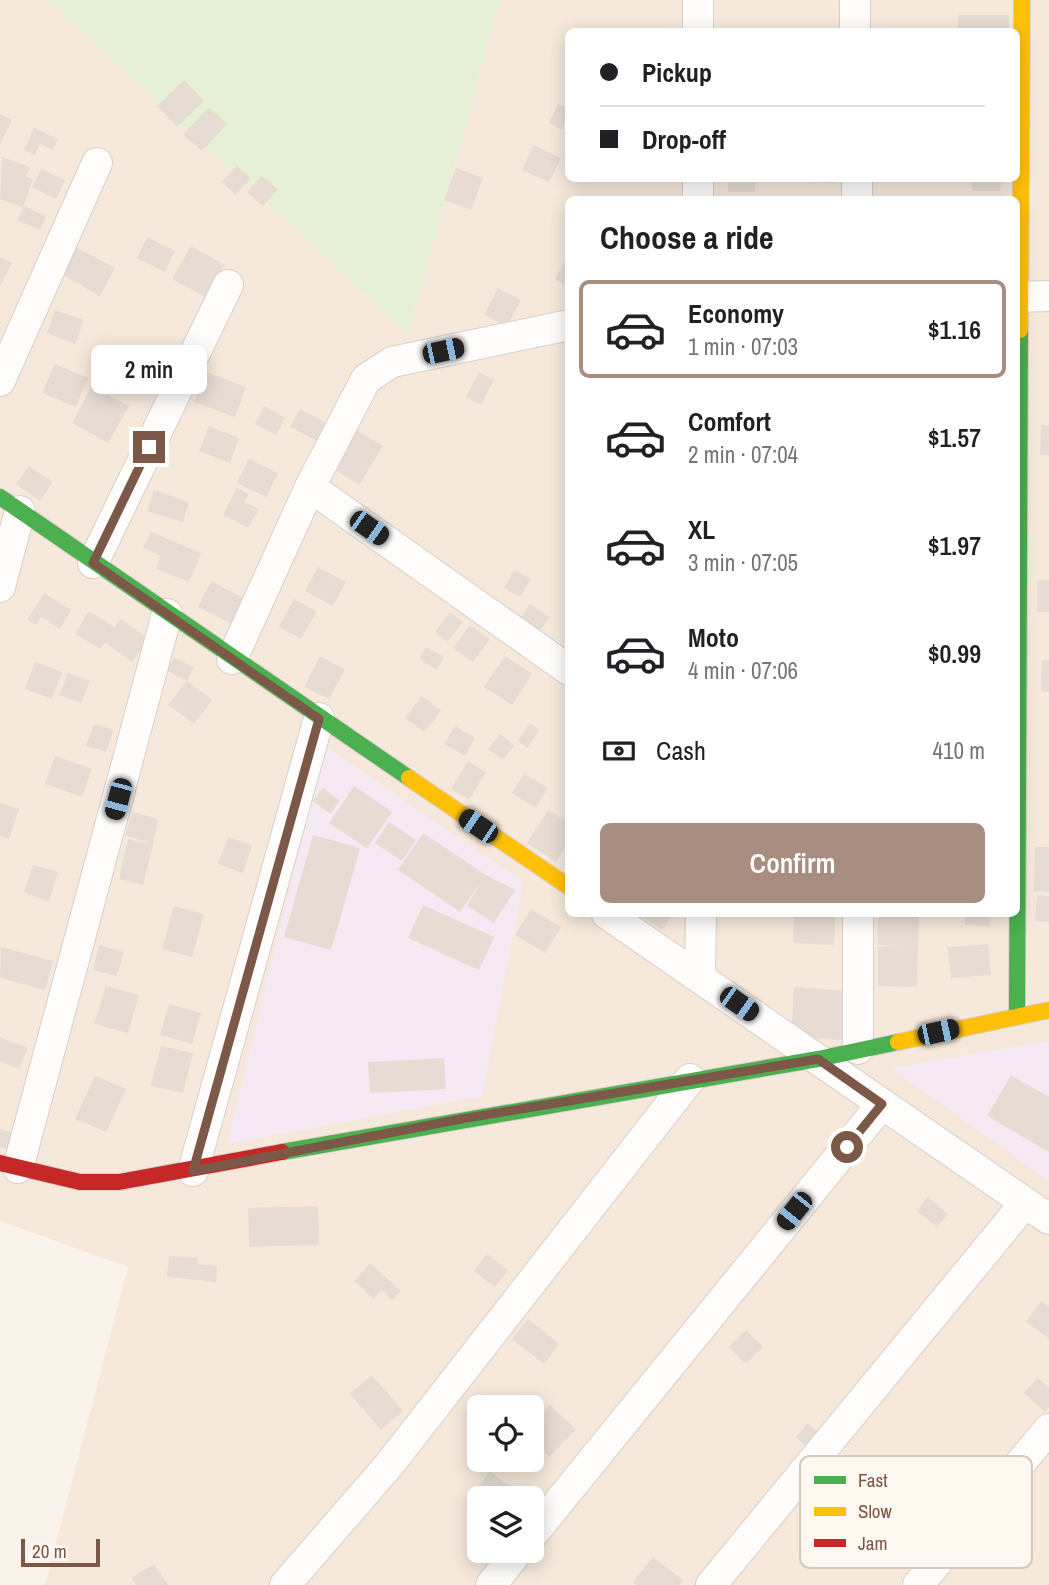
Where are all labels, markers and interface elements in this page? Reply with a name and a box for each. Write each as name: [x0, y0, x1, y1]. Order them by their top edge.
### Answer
text: Pickup: [642, 55, 712, 90]
text: Drop-off: [642, 122, 726, 157]
text: Choose a ride: [600, 216, 774, 259]
text: Economy: [688, 296, 784, 331]
icon: car: [604, 298, 667, 361]
text: $1.16: [928, 312, 981, 347]
text: 1 min · 07:03: [688, 331, 798, 362]
car: [421, 336, 466, 366]
callout: 2 min: [91, 346, 207, 394]
text: 2 min: [125, 354, 173, 385]
text: Comfort: [688, 404, 771, 439]
icon: car: [604, 406, 667, 469]
text: $1.57: [928, 420, 981, 455]
route end: [133, 431, 165, 463]
text: 2 min · 07:04: [688, 439, 798, 470]
car: [346, 507, 393, 549]
text: XL: [688, 512, 715, 547]
icon: car: [604, 514, 667, 577]
text: $1.97: [928, 528, 981, 563]
text: 3 min · 07:05: [688, 547, 798, 578]
text: Moto: [688, 620, 739, 655]
icon: car: [604, 622, 667, 685]
text: $0.99: [928, 636, 981, 671]
text: 4 min · 07:06: [688, 655, 798, 686]
icon: cash: [600, 732, 638, 770]
text: Cash: [656, 733, 706, 768]
text: 410 m: [933, 735, 985, 766]
car: [103, 776, 134, 822]
car: [455, 806, 502, 846]
button: Confirm: [600, 823, 985, 903]
car: [716, 983, 763, 1025]
car: [916, 1017, 961, 1047]
route start: [831, 1131, 863, 1163]
car: [773, 1188, 816, 1234]
map controls: [467, 1395, 544, 1563]
button: locate: [467, 1395, 544, 1472]
legend: [800, 1456, 1032, 1568]
text: Fast: [858, 1467, 888, 1493]
button: layers: [467, 1486, 544, 1563]
text: Slow: [858, 1498, 893, 1524]
text: Jam: [858, 1530, 887, 1556]
scale bar: [21, 1536, 100, 1568]
text: 20 m: [32, 1538, 67, 1564]

